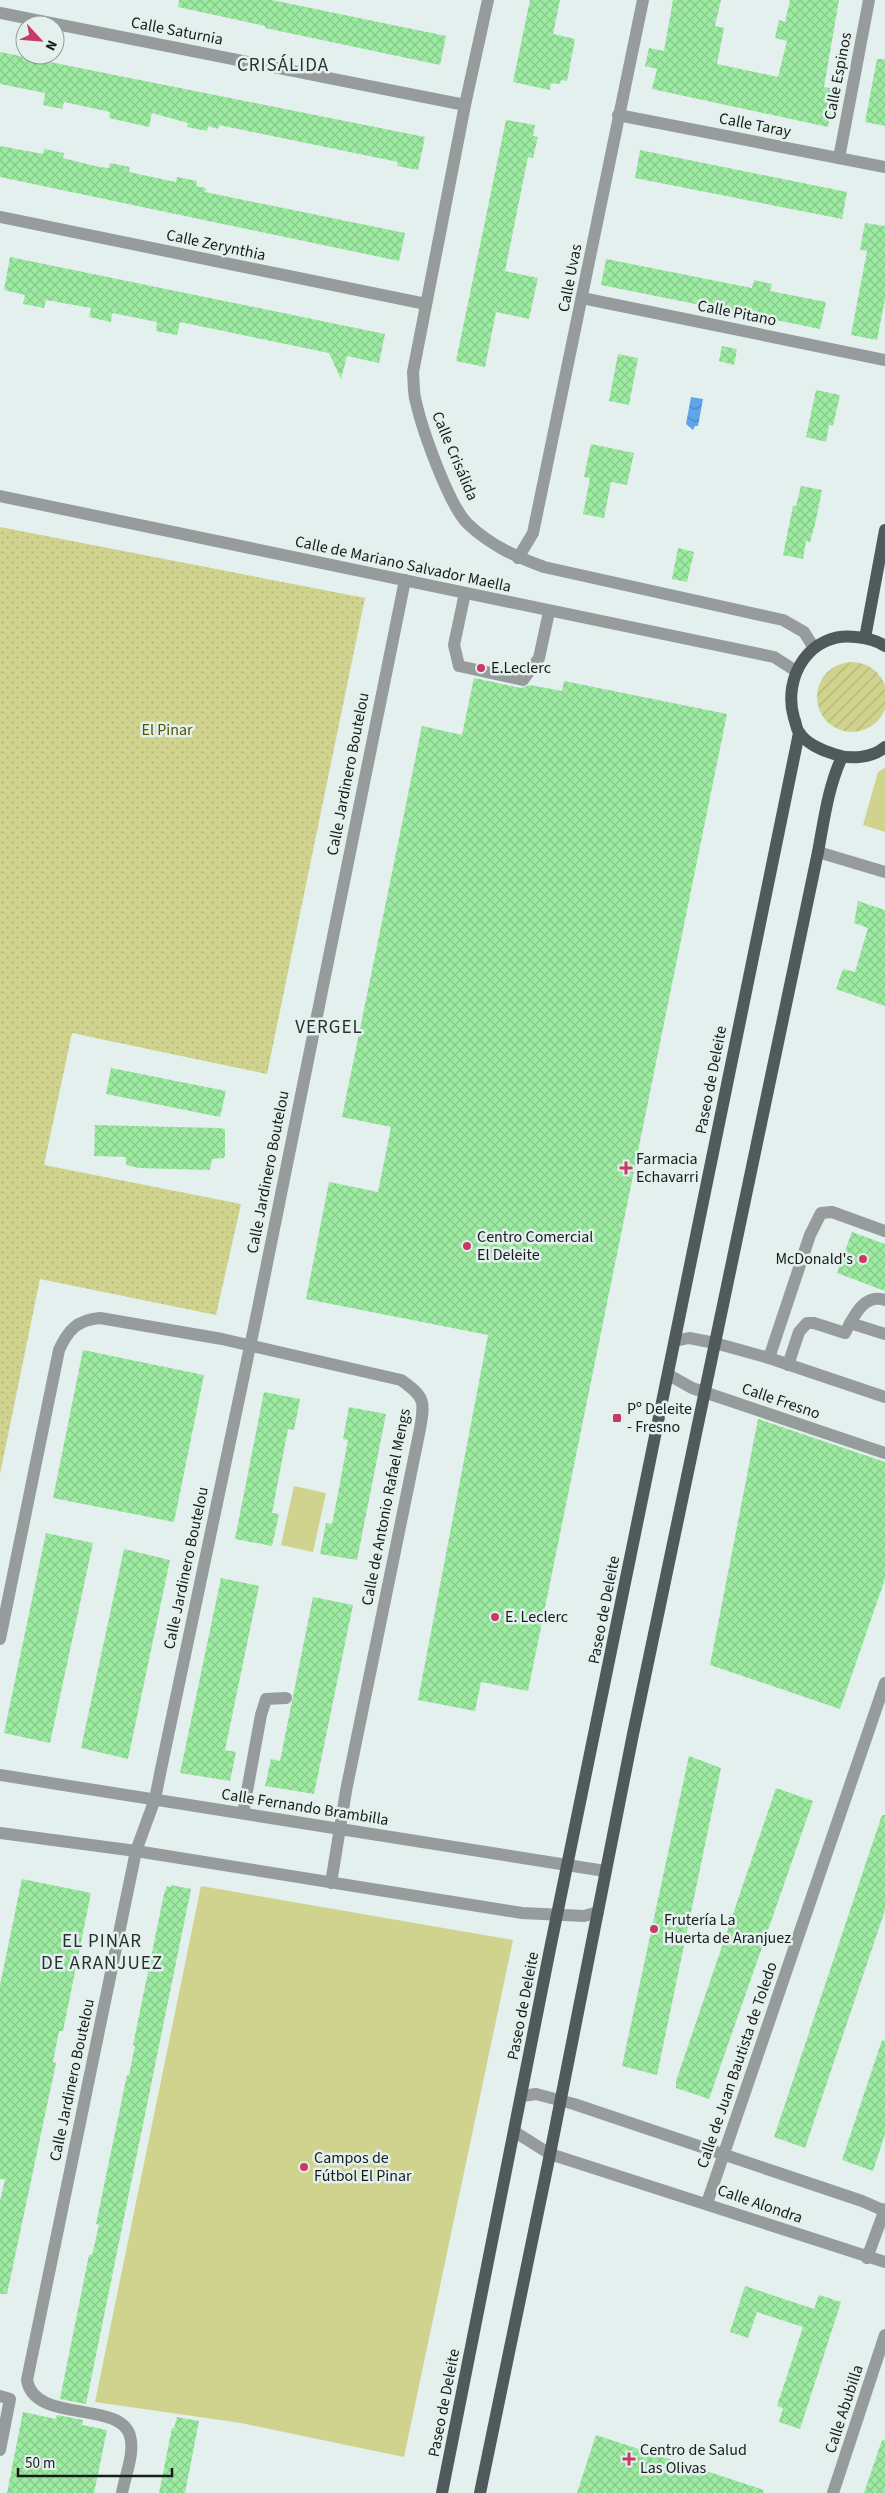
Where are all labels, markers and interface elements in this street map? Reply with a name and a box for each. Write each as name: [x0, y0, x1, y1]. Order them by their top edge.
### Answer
street label: Calle Saturnia: [129, 11, 225, 51]
north arrow: [15, 15, 65, 65]
street label: Calle Espinos: [819, 30, 857, 122]
text: N: [40, 37, 62, 54]
district label: CRISÁLIDA: [237, 52, 329, 79]
street label: Calle Taray: [717, 107, 793, 143]
street label: Calle Zerynthia: [164, 224, 268, 266]
street label: Calle Uvas: [553, 242, 587, 314]
street label: Calle Pitano: [696, 295, 778, 331]
street label: Calle Crisálida: [426, 408, 484, 504]
street label: Calle de Mariano Salvador Maella: [293, 530, 513, 598]
place label: E.Leclerc: [491, 657, 551, 679]
marker: E.Leclerc: [475, 662, 487, 674]
street label: Calle Jardinero Boutelou: [321, 691, 375, 857]
park label: El Pinar: [141, 719, 193, 741]
district label: VERGEL: [295, 1014, 363, 1041]
street label: Paseo de Deleite: [690, 1024, 732, 1136]
street label: Calle Jardinero Boutelou: [241, 1089, 295, 1255]
place label: Farmacia Echavarri: [636, 1148, 699, 1188]
marker: Farmacia Echavarri: [620, 1162, 632, 1174]
place label: Centro Comercial El Deleite: [477, 1226, 593, 1266]
marker: Centro Comercial El Deleite: [461, 1240, 473, 1252]
place label: McDonald's: [775, 1248, 853, 1270]
marker: McDonald's: [857, 1253, 869, 1265]
street label: Calle Fresno: [739, 1377, 823, 1425]
place label: Pº Deleite - Fresno: [627, 1398, 692, 1438]
street label: Calle de Antonio Rafael Mengs: [356, 1406, 416, 1607]
marker: Pº Deleite - Fresno: [611, 1412, 623, 1424]
street label: Calle Jardinero Boutelou: [158, 1485, 214, 1651]
street label: Paseo de Deleite: [583, 1554, 625, 1666]
place label: E. Leclerc: [505, 1606, 568, 1628]
marker: E. Leclerc: [489, 1611, 501, 1623]
street label: Calle Fernando Brambilla: [220, 1783, 390, 1831]
place label: Frutería La Huerta de Aranjuez: [664, 1909, 791, 1949]
marker: Frutería La Huerta de Aranjuez: [648, 1923, 660, 1935]
district label: EL PINAR DE ARANJUEZ: [41, 1928, 163, 1977]
street label: Paseo de Deleite: [502, 1950, 544, 2062]
street label: Calle de Juan Bautista de Toledo: [691, 1959, 783, 2171]
street label: Calle Jardinero Boutelou: [44, 1997, 100, 2163]
place label: Campos de Fútbol El Pinar: [314, 2147, 412, 2187]
marker: Campos de Fútbol El Pinar: [298, 2161, 310, 2173]
street label: Calle Alondra: [714, 2179, 806, 2229]
street label: Paseo de Deleite: [423, 2347, 465, 2459]
street label: Calle Abubilla: [819, 2362, 869, 2456]
place label: Centro de Salud Las Olivas: [640, 2439, 747, 2479]
scale bar: [18, 2446, 171, 2478]
marker: Centro de Salud Las Olivas: [622, 2452, 636, 2466]
text: 50 m: [25, 2453, 55, 2474]

